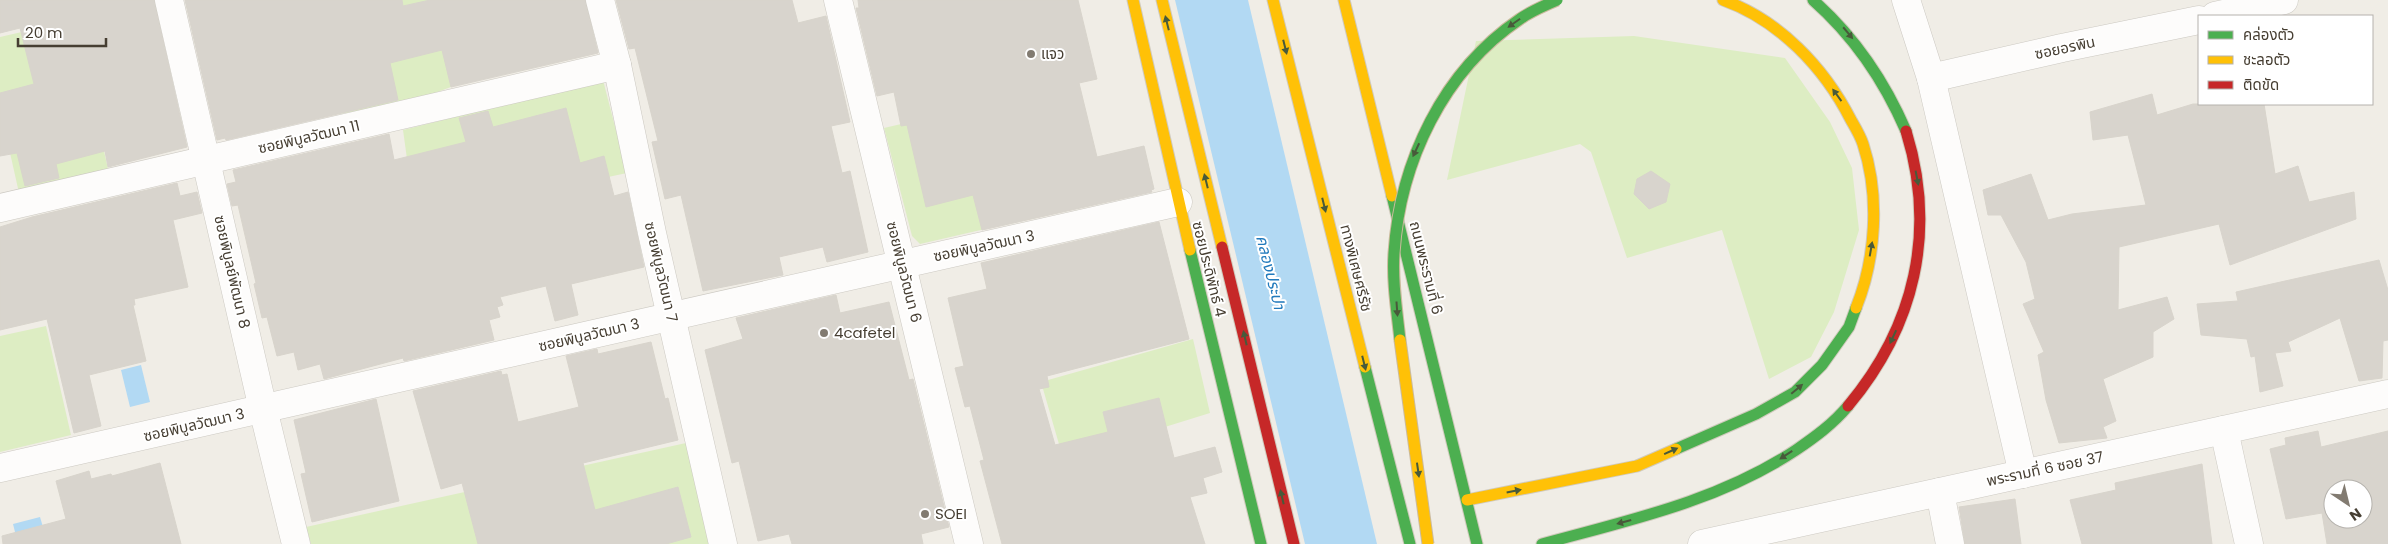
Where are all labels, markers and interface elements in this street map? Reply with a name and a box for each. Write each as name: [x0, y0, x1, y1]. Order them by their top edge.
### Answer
scale bar: [18, 15, 105, 47]
one-way arrow: [1163, 15, 1171, 30]
legend: [2198, 15, 2373, 105]
one-way arrow: [1508, 18, 1521, 28]
text: 20 m: [25, 22, 63, 43]
text: คล่องตัว: [2243, 24, 2294, 45]
one-way arrow: [1843, 27, 1854, 40]
street label: ซอยอรพิน: [2033, 31, 2097, 64]
one-way arrow: [1281, 40, 1289, 55]
place label: แจว: [1041, 43, 1064, 64]
marker: แจว: [1025, 48, 1037, 60]
text: ชะลอตัว: [2243, 49, 2290, 70]
text: ติดขัด: [2243, 74, 2279, 95]
one-way arrow: [1832, 88, 1842, 102]
street label: ซอยพิบูลวัฒนา 11: [256, 115, 362, 158]
one-way arrow: [1412, 143, 1420, 157]
one-way arrow: [1913, 171, 1921, 186]
one-way arrow: [1202, 173, 1210, 188]
one-way arrow: [1320, 197, 1328, 213]
street label: ซอยพิบูลย์พัฒนา 8: [209, 213, 256, 331]
street label: ซอยพิบูลวัฒนา 6: [882, 219, 927, 325]
street label: ซอยประดิพัทธ์ 4: [1187, 219, 1231, 319]
street label: ถนนพระรามที่ 6: [1405, 219, 1448, 317]
street label: ซอยพิบูลวัฒนา 7: [640, 220, 683, 324]
street label: ทางพิเศษศรีรัช: [1335, 222, 1377, 314]
street label: ซอยพิบูลวัฒนา 3: [931, 225, 1036, 266]
water label: คลองประปา: [1250, 233, 1291, 313]
one-way arrow: [1868, 241, 1876, 257]
one-way arrow: [1393, 302, 1401, 318]
street label: ซอยพิบูลวัฒนา 3: [536, 313, 641, 356]
place label: 4cafetel: [834, 322, 895, 343]
marker: 4cafetel: [818, 327, 830, 339]
one-way arrow: [1889, 329, 1898, 344]
one-way arrow: [1241, 331, 1249, 346]
one-way arrow: [1360, 355, 1368, 370]
one-way arrow: [1791, 384, 1803, 395]
street label: ซอยพิบูลวัฒนา 3: [141, 403, 246, 446]
street label: พระรามที่ 6 ซอย 37: [1985, 446, 2105, 491]
one-way arrow: [1664, 447, 1678, 455]
one-way arrow: [1780, 451, 1793, 460]
one-way arrow: [1414, 463, 1422, 479]
north arrow: [2323, 479, 2373, 529]
one-way arrow: [1507, 487, 1522, 495]
one-way arrow: [1278, 489, 1286, 504]
place label: SOEI: [935, 503, 967, 524]
text: N: [2345, 503, 2366, 526]
marker: SOEI: [919, 508, 931, 520]
one-way arrow: [1616, 518, 1631, 526]

